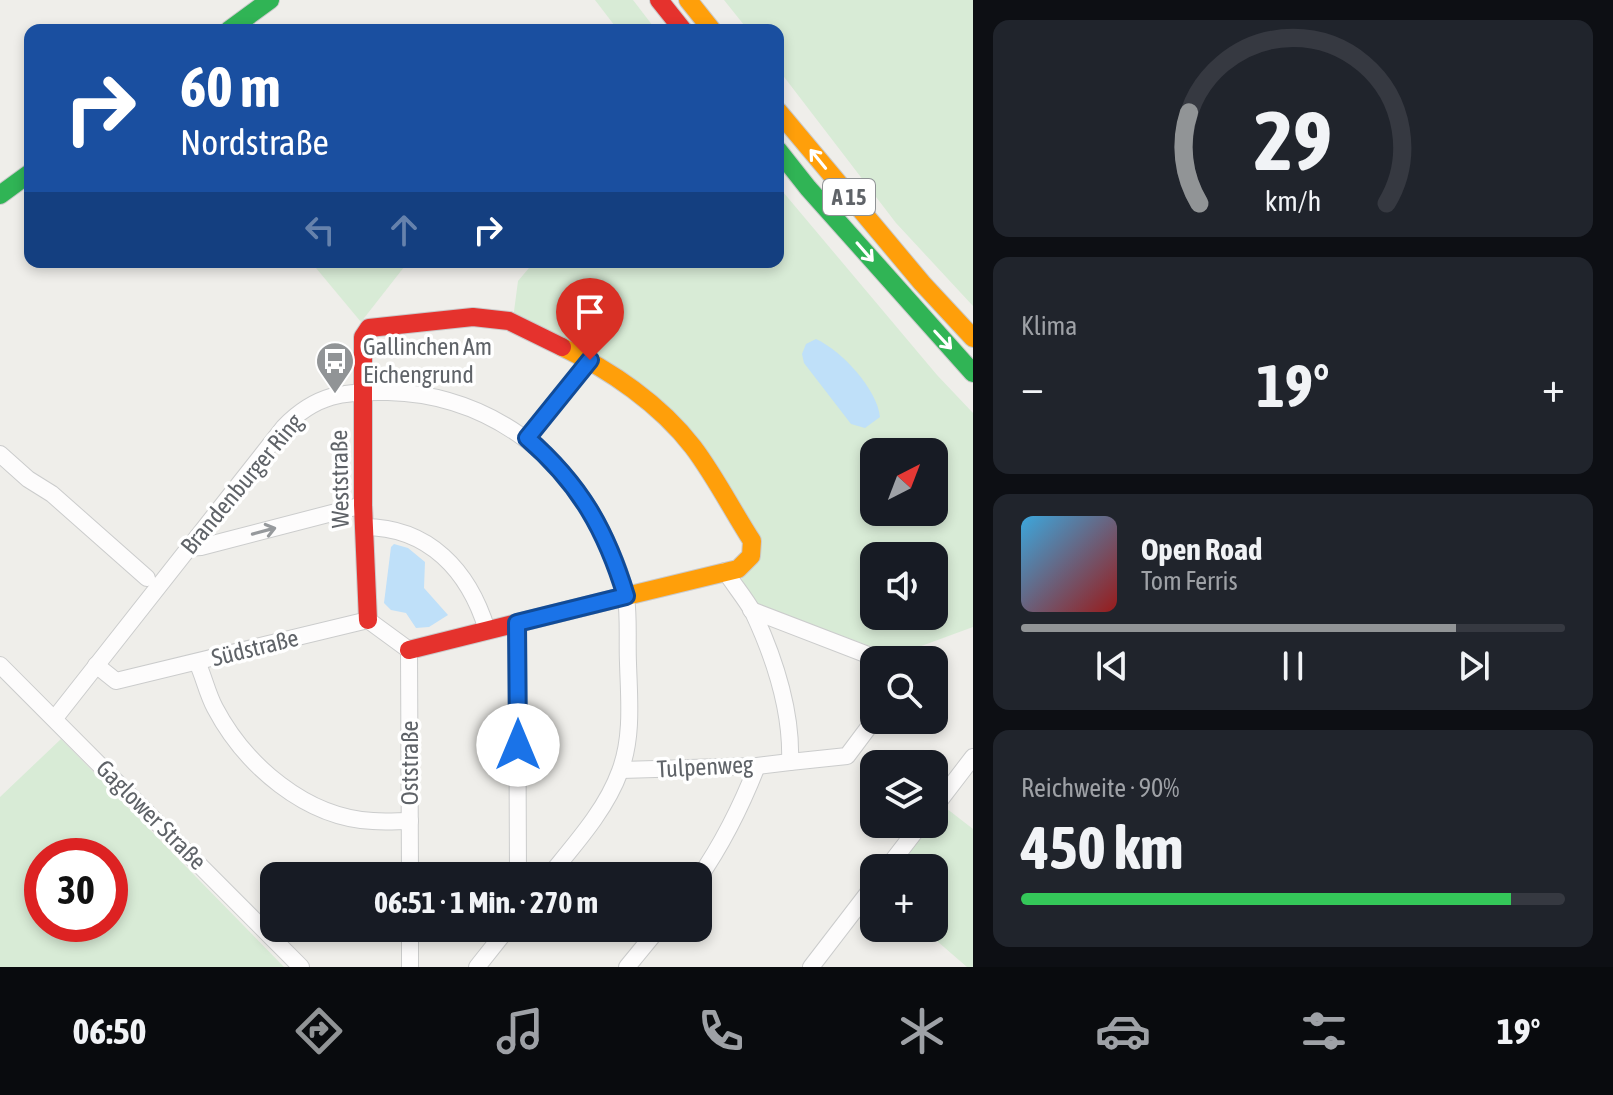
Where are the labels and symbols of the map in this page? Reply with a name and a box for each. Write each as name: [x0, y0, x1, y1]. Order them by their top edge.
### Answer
one-way arrow: [809, 149, 827, 170]
road number: A 15: [823, 179, 875, 215]
one-way arrow: [855, 242, 873, 262]
pin: [556, 278, 624, 360]
one-way arrow: [934, 330, 952, 350]
place label: Gallinchen Am Eichengrund: [363, 333, 492, 388]
bus stop icon: Gallinchen Am Eichengrund: [314, 340, 356, 395]
street label: Brandenburger Ring: [175, 408, 309, 559]
street label: Weststraße: [325, 430, 354, 528]
north arrow: [860, 438, 948, 526]
one-way arrow: [251, 523, 277, 538]
street label: Südstraße: [209, 624, 301, 671]
position arrow: [476, 703, 560, 787]
street label: Oststraße: [396, 721, 423, 805]
street label: Tulpenweg: [656, 750, 755, 783]
street label: Gaglower Straße: [91, 754, 212, 875]
speed limit sign: 30: [24, 838, 128, 942]

